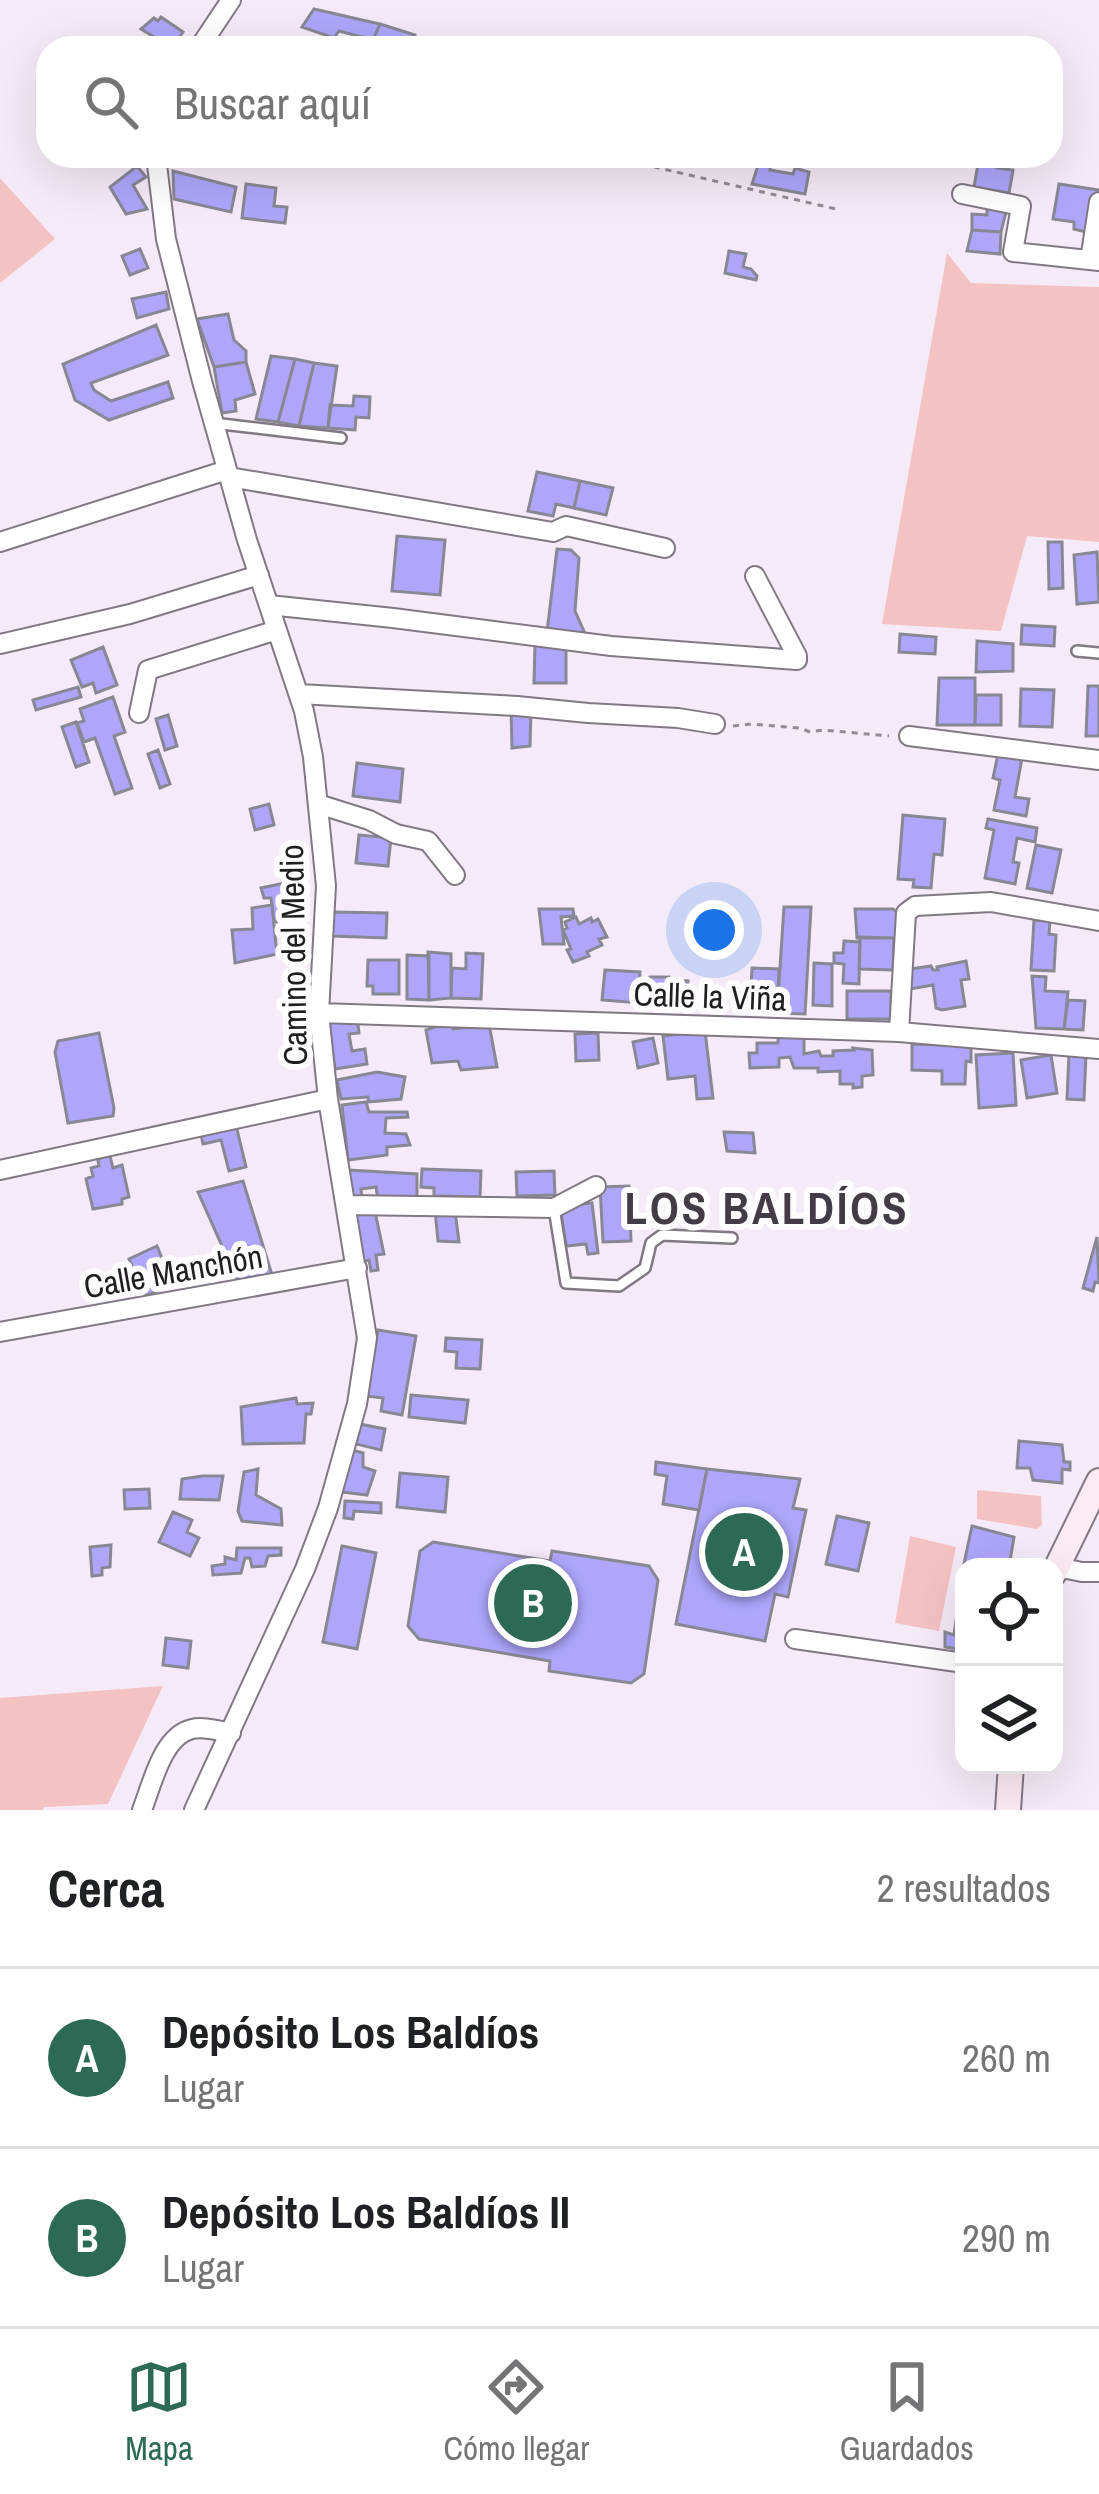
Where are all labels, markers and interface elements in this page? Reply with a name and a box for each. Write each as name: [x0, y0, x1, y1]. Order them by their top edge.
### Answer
search box: [36, 36, 1063, 168]
icon: search: [78, 69, 144, 135]
text: Buscar aquí: [174, 72, 371, 133]
street label: Camino del Medio: [269, 844, 317, 1066]
your location: [684, 900, 744, 960]
street label: Calle la Viña: [633, 971, 787, 1021]
district label: LOS BALDÍOS: [624, 1177, 910, 1238]
street label: Calle Manchón: [80, 1234, 266, 1308]
pin: A: [705, 1507, 783, 1597]
pin: B: [494, 1558, 572, 1648]
map controls: [955, 1558, 1063, 1774]
button: locate: [955, 1558, 1063, 1666]
button: layers: [955, 1666, 1063, 1774]
text: Cerca: [48, 1854, 164, 1923]
text: 2 resultados: [877, 1862, 1051, 1914]
text: Depósito Los Baldíos: [162, 2001, 539, 2062]
text: A: [75, 2032, 99, 2084]
text: 260 m: [962, 2032, 1051, 2084]
text: Lugar: [162, 2062, 244, 2114]
text: Depósito Los Baldíos II: [162, 2181, 570, 2242]
text: B: [75, 2212, 99, 2264]
text: 290 m: [962, 2212, 1051, 2264]
text: Lugar: [162, 2242, 244, 2294]
tab: Mapa: [125, 2354, 193, 2470]
tab: Cómo llegar: [443, 2354, 589, 2470]
tab: Guardados: [840, 2354, 974, 2470]

